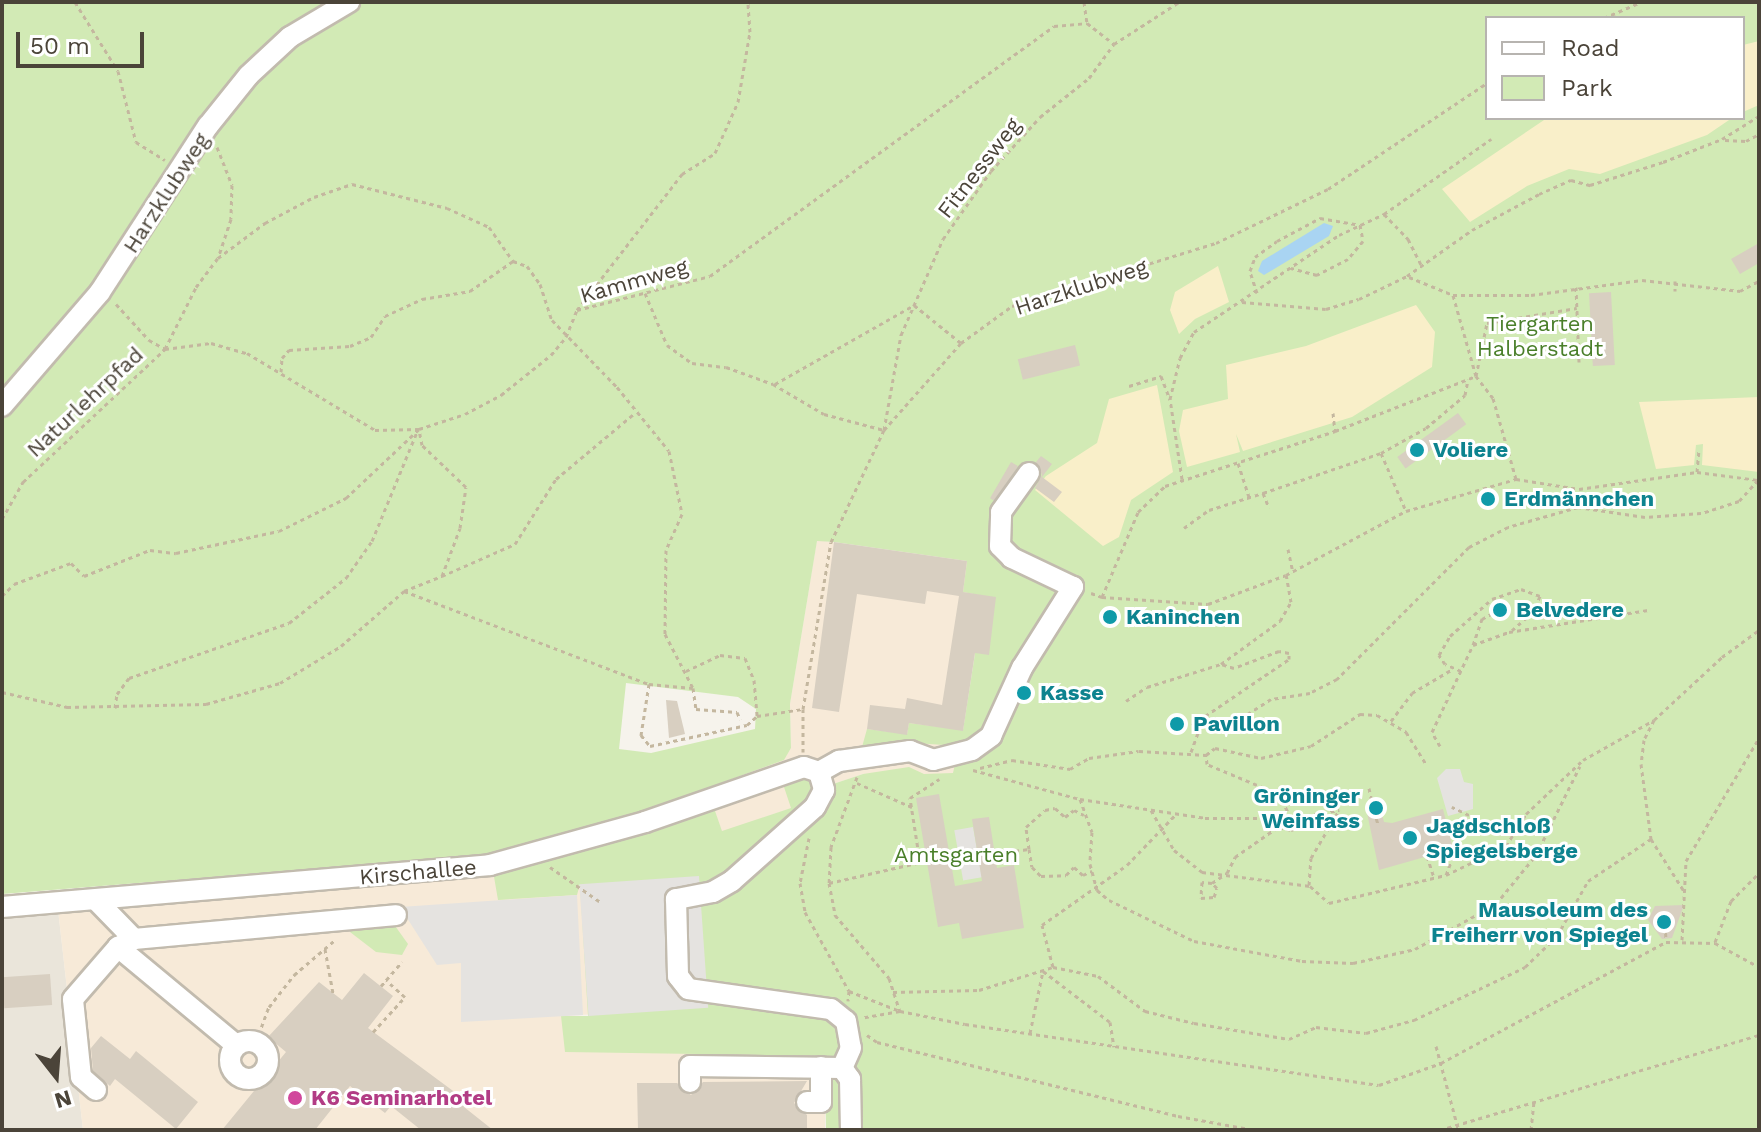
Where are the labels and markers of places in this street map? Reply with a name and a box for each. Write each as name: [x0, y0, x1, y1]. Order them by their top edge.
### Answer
place label: Voliere: [1433, 437, 1508, 463]
marker: Voliere: [1408, 441, 1426, 459]
place label: Erdmännchen: [1504, 486, 1654, 512]
marker: Erdmännchen: [1479, 490, 1497, 508]
place label: Belvedere: [1516, 597, 1624, 623]
marker: Belvedere: [1491, 601, 1509, 619]
place label: Kaninchen: [1126, 604, 1240, 630]
marker: Kaninchen: [1101, 608, 1119, 626]
place label: Kasse: [1040, 680, 1104, 706]
marker: Kasse: [1015, 684, 1033, 702]
place label: Pavillon: [1193, 711, 1280, 737]
marker: Pavillon: [1168, 715, 1186, 733]
place label: Gröninger Weinfass: [1253, 782, 1360, 834]
marker: Gröninger Weinfass: [1367, 799, 1385, 817]
place label: Jagdschloß Spiegelsberge: [1426, 812, 1578, 864]
marker: Jagdschloß Spiegelsberge: [1401, 829, 1419, 847]
place label: Mausoleum des Freiherr von Spiegel: [1430, 896, 1648, 948]
marker: Mausoleum des Freiherr von Spiegel: [1655, 913, 1673, 931]
place label: K6 Seminarhotel: [311, 1085, 492, 1111]
marker: K6 Seminarhotel: [286, 1089, 304, 1107]

